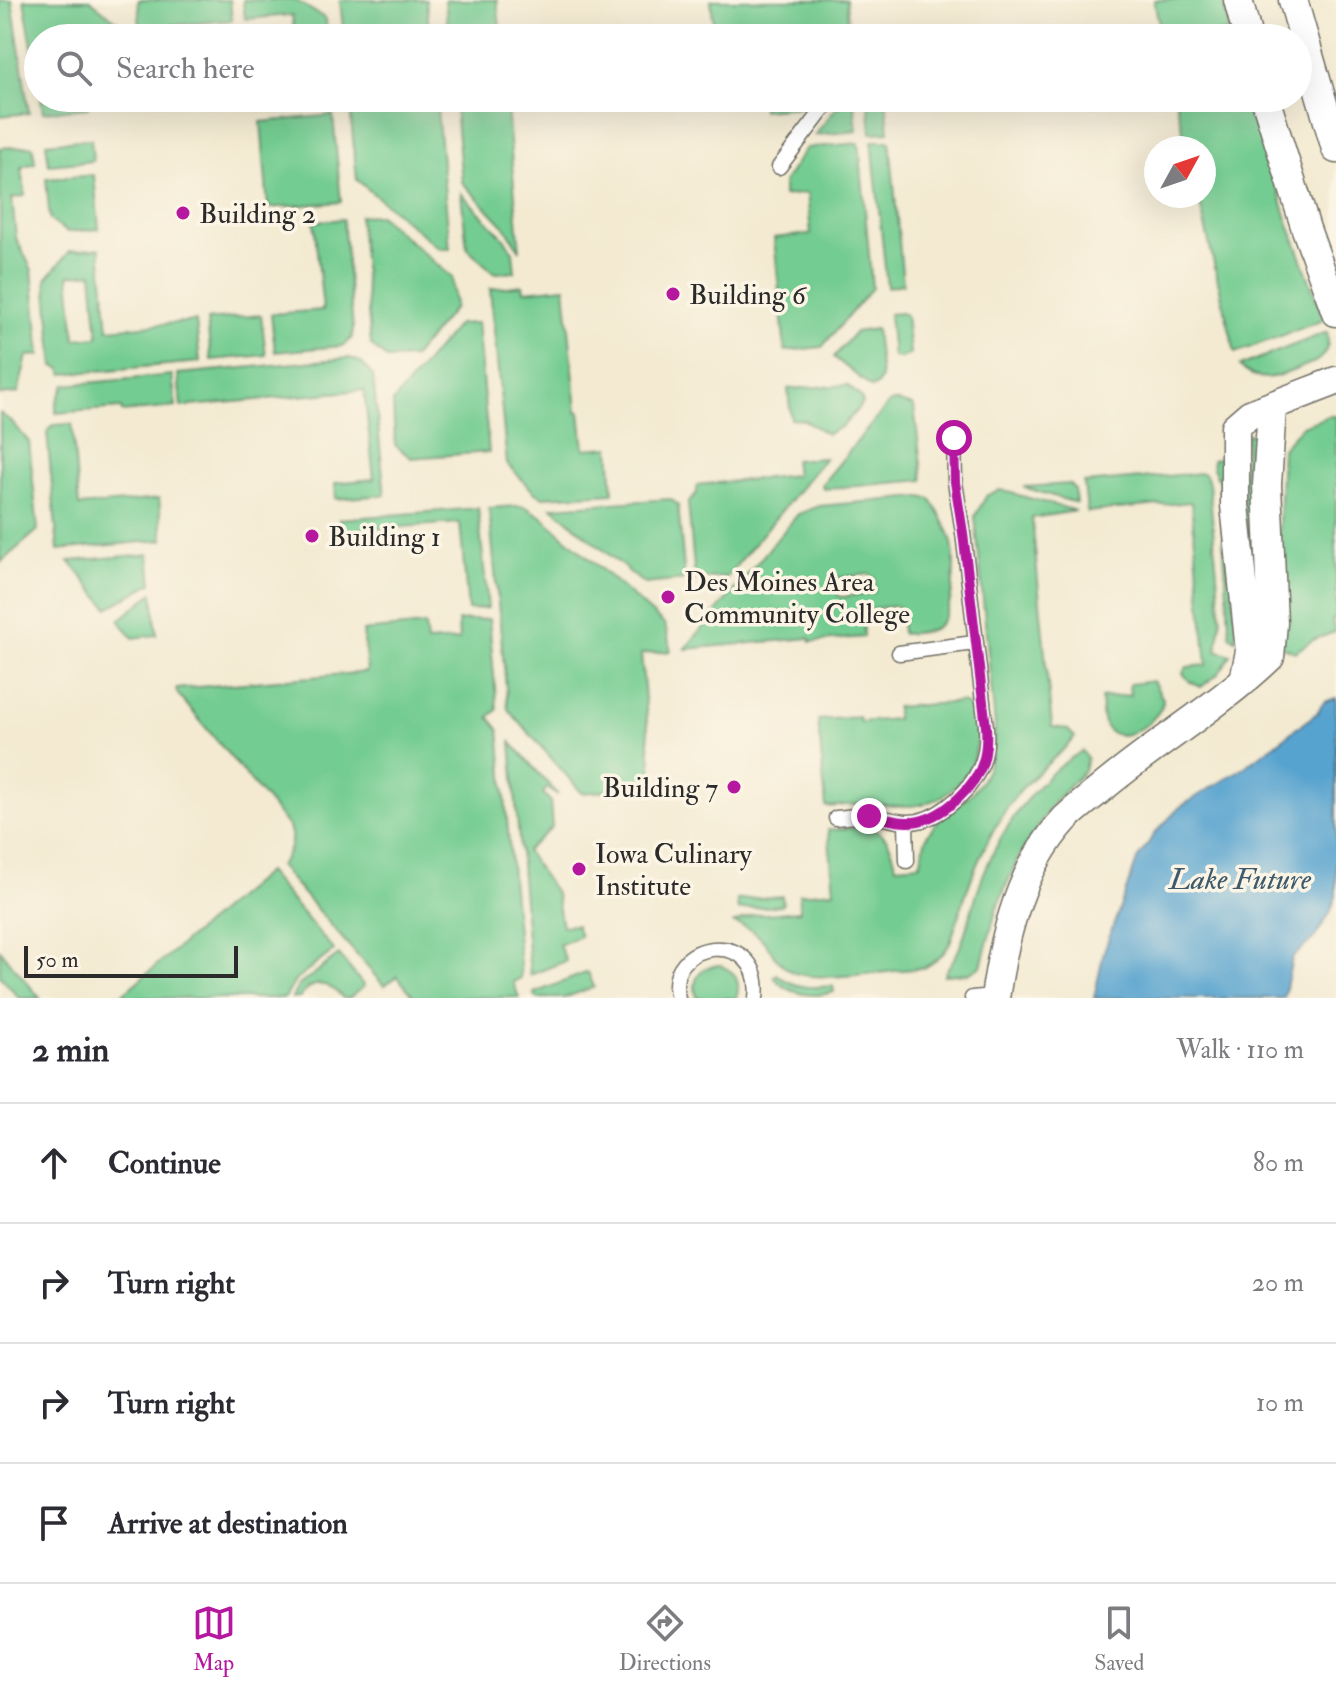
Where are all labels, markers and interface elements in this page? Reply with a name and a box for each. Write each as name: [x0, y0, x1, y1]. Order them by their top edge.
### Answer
search box: [24, 24, 1312, 112]
icon: search: [52, 46, 96, 90]
text: Search here: [116, 50, 255, 87]
north arrow: [1144, 136, 1216, 208]
place label: Building 2: [199, 197, 316, 232]
marker: Building 2: [174, 204, 192, 222]
place label: Building 6: [689, 278, 808, 313]
marker: Building 6: [664, 285, 682, 303]
route start: [936, 420, 972, 456]
place label: Building 1: [328, 520, 441, 555]
marker: Building 1: [303, 527, 321, 545]
place label: Des Moines Area Community College: [684, 565, 910, 632]
marker: Des Moines Area Community College: [659, 588, 677, 606]
place label: Building 7: [602, 771, 718, 806]
marker: Building 7: [725, 778, 743, 796]
route end: [851, 798, 887, 834]
place label: Iowa Culinary Institute: [595, 837, 753, 904]
marker: Iowa Culinary Institute: [570, 860, 588, 878]
water label: Lake Future: [1168, 861, 1312, 898]
scale bar: [24, 942, 238, 978]
text: 50 m: [36, 946, 78, 974]
text: 2 min: [32, 1029, 109, 1072]
text: Walk · 110 m: [1177, 1034, 1304, 1066]
icon: ahead: [32, 1141, 76, 1185]
text: Continue: [108, 1145, 221, 1182]
text: 80 m: [1253, 1147, 1304, 1179]
icon: right: [32, 1261, 76, 1305]
text: Turn right: [108, 1265, 235, 1302]
text: 20 m: [1252, 1267, 1304, 1299]
icon: right: [32, 1381, 76, 1425]
text: Turn right: [108, 1385, 235, 1422]
text: 10 m: [1256, 1387, 1304, 1419]
icon: arrive: [32, 1501, 76, 1545]
text: Arrive at destination: [108, 1505, 348, 1542]
tab: Map: [192, 1601, 236, 1677]
tab: Directions: [619, 1601, 711, 1677]
tab: Saved: [1094, 1601, 1144, 1677]

